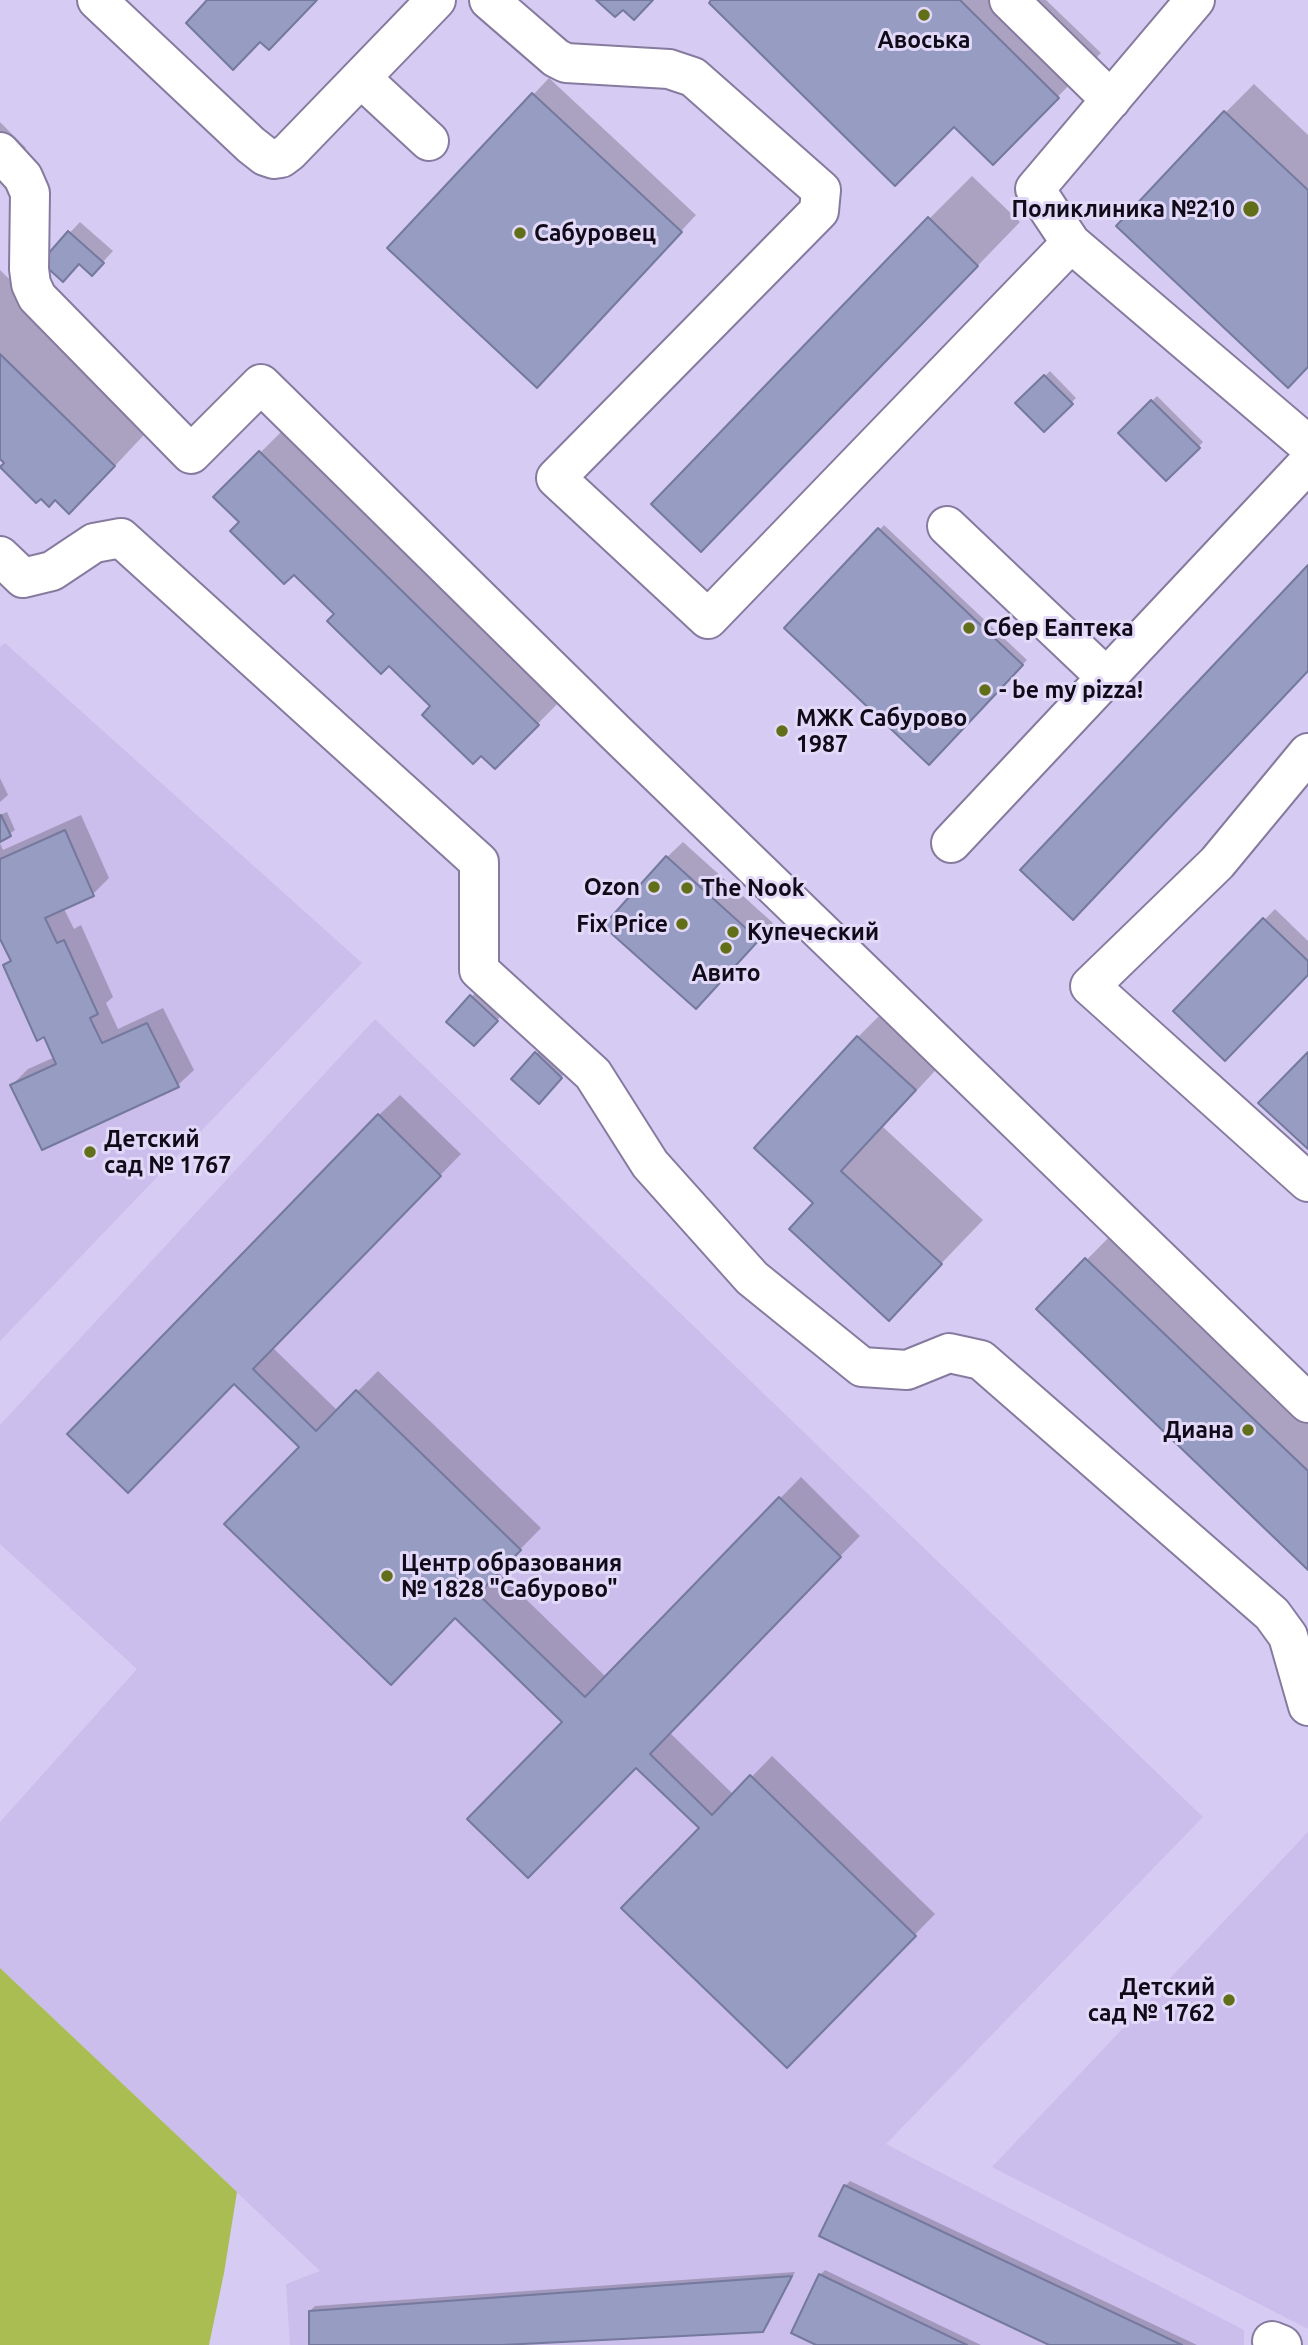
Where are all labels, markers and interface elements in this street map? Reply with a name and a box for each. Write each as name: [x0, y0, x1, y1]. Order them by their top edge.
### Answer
marker: Авоська: [916, 7, 932, 23]
place label: Авоська: [878, 26, 970, 54]
place label: Поликлиника №210: [1012, 195, 1235, 223]
marker: Поликлиника №210: [1241, 199, 1261, 219]
place label: Сабуровец: [534, 219, 656, 247]
marker: Сабуровец: [512, 225, 528, 241]
place label: Сбер Еаптека: [983, 614, 1134, 642]
marker: Сбер Еаптека: [961, 620, 977, 636]
place label: - be my pizza!: [999, 676, 1143, 704]
marker: - be my pizza!: [977, 682, 993, 698]
place label: МЖК Сабурово 1987: [796, 704, 967, 758]
marker: МЖК Сабурово 1987: [774, 723, 790, 739]
place label: Ozon: [584, 873, 640, 901]
place label: The Nook: [701, 874, 805, 902]
marker: Ozon: [646, 879, 662, 895]
marker: The Nook: [679, 880, 695, 896]
place label: Fix Price: [576, 910, 668, 938]
marker: Fix Price: [674, 916, 690, 932]
place label: Купеческий: [747, 918, 879, 946]
marker: Купеческий: [725, 924, 741, 940]
marker: Авито: [718, 940, 734, 956]
place label: Авито: [691, 959, 761, 987]
place label: Детский сад № 1767: [104, 1125, 231, 1179]
marker: Детский сад № 1767: [82, 1144, 98, 1160]
place label: Диана: [1163, 1416, 1234, 1444]
marker: Диана: [1240, 1422, 1256, 1438]
place label: Центр образования № 1828 "Сабурово": [401, 1549, 622, 1603]
marker: Центр образования № 1828 "Сабурово": [379, 1568, 395, 1584]
place label: Детский сад № 1762: [1088, 1973, 1215, 2027]
marker: Детский сад № 1762: [1221, 1992, 1237, 2008]

